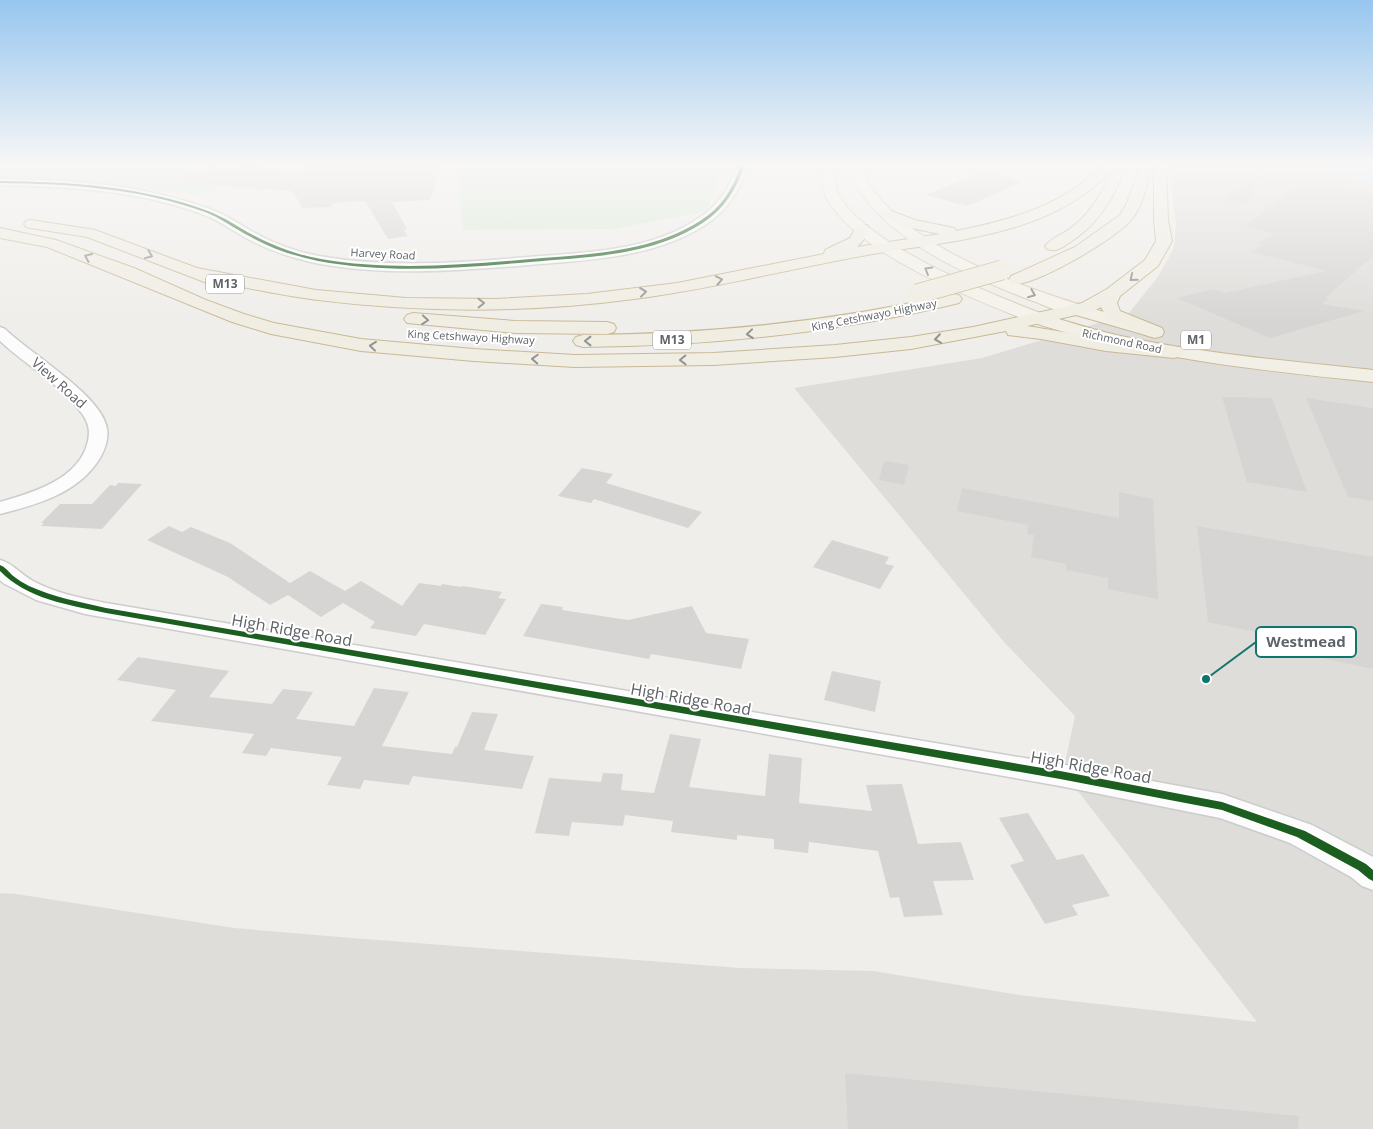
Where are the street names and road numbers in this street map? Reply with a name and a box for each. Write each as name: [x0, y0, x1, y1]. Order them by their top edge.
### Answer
street label: Harvey Road: [350, 244, 416, 263]
road number: M13: [206, 274, 244, 294]
street label: King Cetshwayo Highway: [810, 295, 938, 334]
street label: Richmond Road: [1081, 325, 1163, 356]
street label: King Cetshwayo Highway: [407, 326, 536, 347]
road number: M13: [653, 330, 691, 350]
road number: M1: [1181, 330, 1211, 350]
street label: View Road: [28, 353, 91, 412]
street label: High Ridge Road: [230, 609, 354, 651]
street label: High Ridge Road: [629, 678, 753, 720]
street label: High Ridge Road: [1029, 746, 1153, 788]

